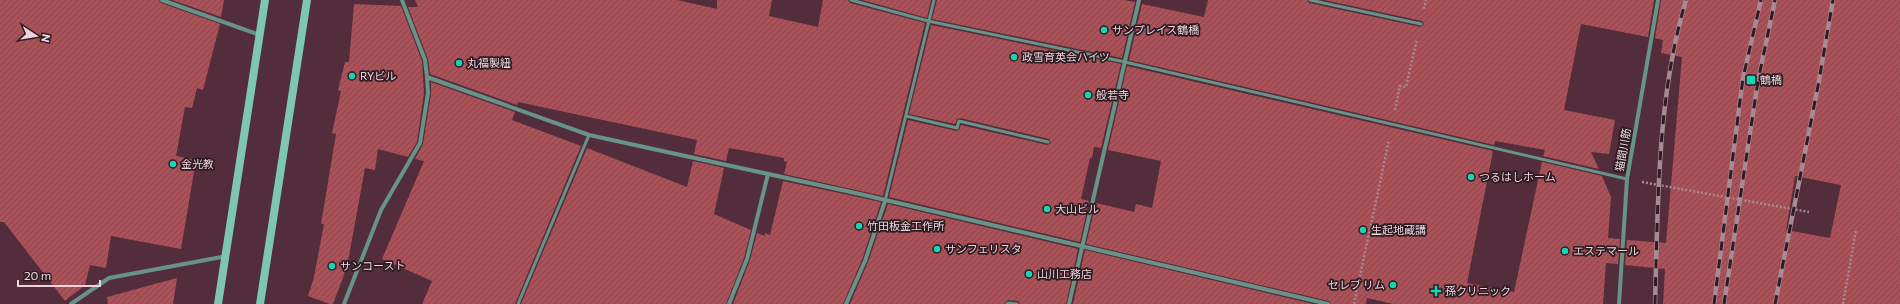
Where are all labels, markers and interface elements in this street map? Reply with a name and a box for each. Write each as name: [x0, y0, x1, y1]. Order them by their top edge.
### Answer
north arrow: [16, 16, 56, 56]
place label: サンプレイス鶴橋: [1112, 23, 1199, 36]
marker: サンプレイス鶴橋: [1099, 25, 1109, 35]
text: N: [39, 33, 53, 44]
place label: 政雪育英会ハイツ: [1022, 50, 1110, 63]
marker: 政雪育英会ハイツ: [1009, 52, 1019, 62]
place label: 丸福製紐: [467, 56, 511, 69]
marker: 丸福製紐: [454, 58, 464, 68]
place label: RYビル: [360, 69, 396, 82]
marker: RYビル: [347, 71, 357, 81]
place label: 鶴橋: [1760, 73, 1782, 86]
marker: 鶴橋: [1745, 74, 1757, 86]
place label: 般若寺: [1096, 88, 1129, 101]
marker: 般若寺: [1083, 90, 1093, 100]
street label: 猫間川筋: [1612, 127, 1633, 173]
place label: 金光教: [181, 157, 214, 170]
marker: 金光教: [168, 159, 178, 169]
place label: つるはしホーム: [1479, 170, 1556, 183]
marker: つるはしホーム: [1466, 172, 1476, 182]
place label: 大山ビル: [1055, 202, 1099, 215]
marker: 大山ビル: [1042, 204, 1052, 214]
place label: 竹田板金工作所: [867, 219, 945, 232]
marker: 竹田板金工作所: [854, 221, 864, 231]
place label: 生起地蔵講: [1371, 223, 1426, 236]
marker: 生起地蔵講: [1358, 225, 1368, 235]
place label: サンフェリスタ: [945, 242, 1022, 255]
marker: サンフェリスタ: [932, 244, 942, 254]
place label: エステマール: [1573, 244, 1639, 257]
marker: エステマール: [1560, 246, 1570, 256]
place label: サンコースト: [340, 259, 405, 272]
marker: サンコースト: [327, 261, 337, 271]
scale bar: [18, 262, 100, 288]
place label: 山川工務店: [1037, 267, 1092, 280]
text: 20 m: [24, 268, 51, 282]
marker: 山川工務店: [1024, 269, 1034, 279]
place label: セレブ リム: [1328, 278, 1385, 291]
marker: セレブ リム: [1388, 280, 1398, 290]
place label: 孫クリニック: [1445, 284, 1511, 297]
marker: 孫クリニック: [1430, 285, 1442, 297]

